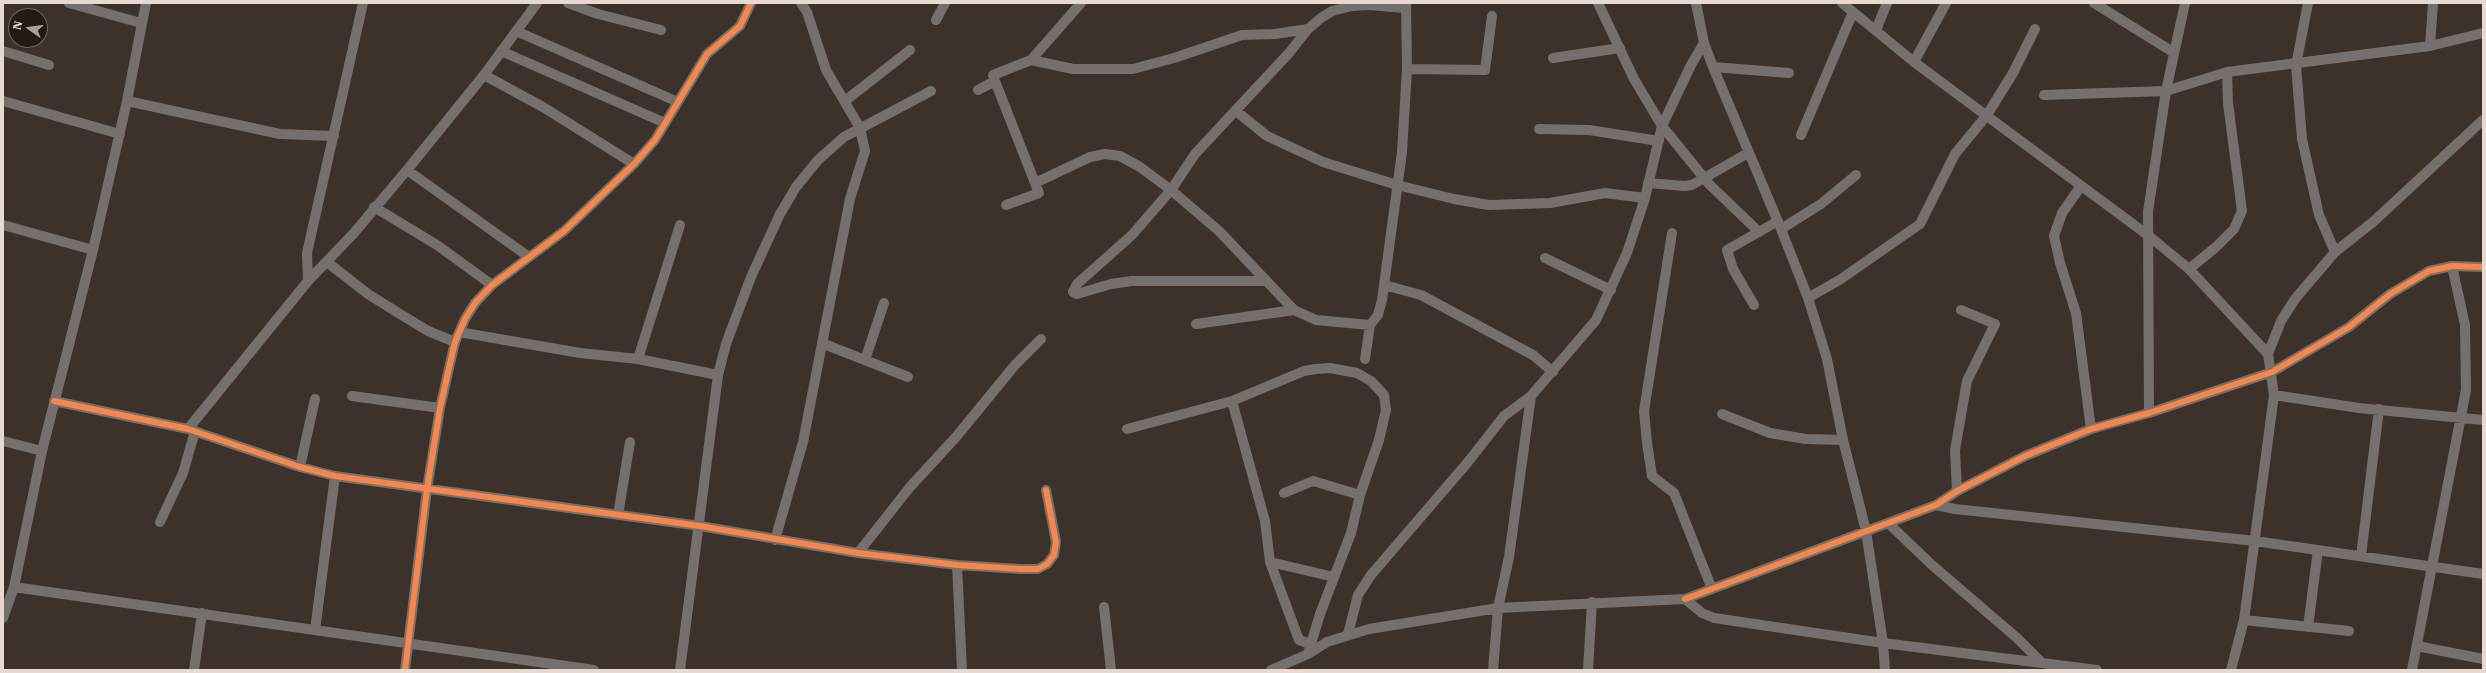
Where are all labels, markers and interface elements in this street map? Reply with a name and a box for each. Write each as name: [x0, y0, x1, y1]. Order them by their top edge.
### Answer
north arrow: [8, 8, 48, 48]
text: N: [9, 19, 25, 31]

